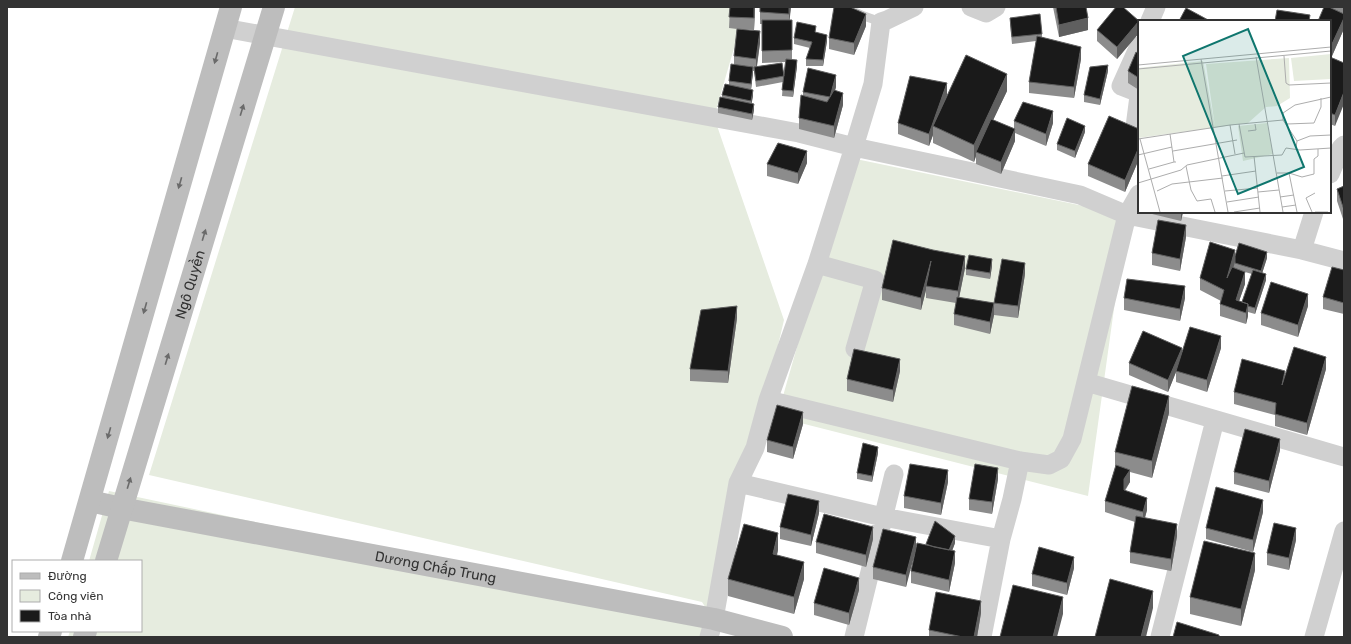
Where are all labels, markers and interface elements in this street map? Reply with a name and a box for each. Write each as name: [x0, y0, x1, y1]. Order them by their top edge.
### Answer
inset map: [1138, 20, 1331, 213]
one-way arrow: [213, 52, 219, 64]
one-way arrow: [239, 104, 245, 116]
one-way arrow: [177, 177, 183, 189]
one-way arrow: [201, 228, 207, 240]
street label: Ngô Quyền: [171, 248, 208, 321]
one-way arrow: [142, 302, 148, 314]
one-way arrow: [164, 353, 170, 365]
one-way arrow: [106, 427, 112, 439]
one-way arrow: [126, 477, 132, 489]
street label: Dương Chấp Trung: [374, 547, 498, 587]
legend: [12, 560, 142, 632]
text: Đường: [48, 569, 87, 583]
text: Công viên: [48, 589, 103, 603]
text: Tòa nhà: [48, 609, 91, 623]

